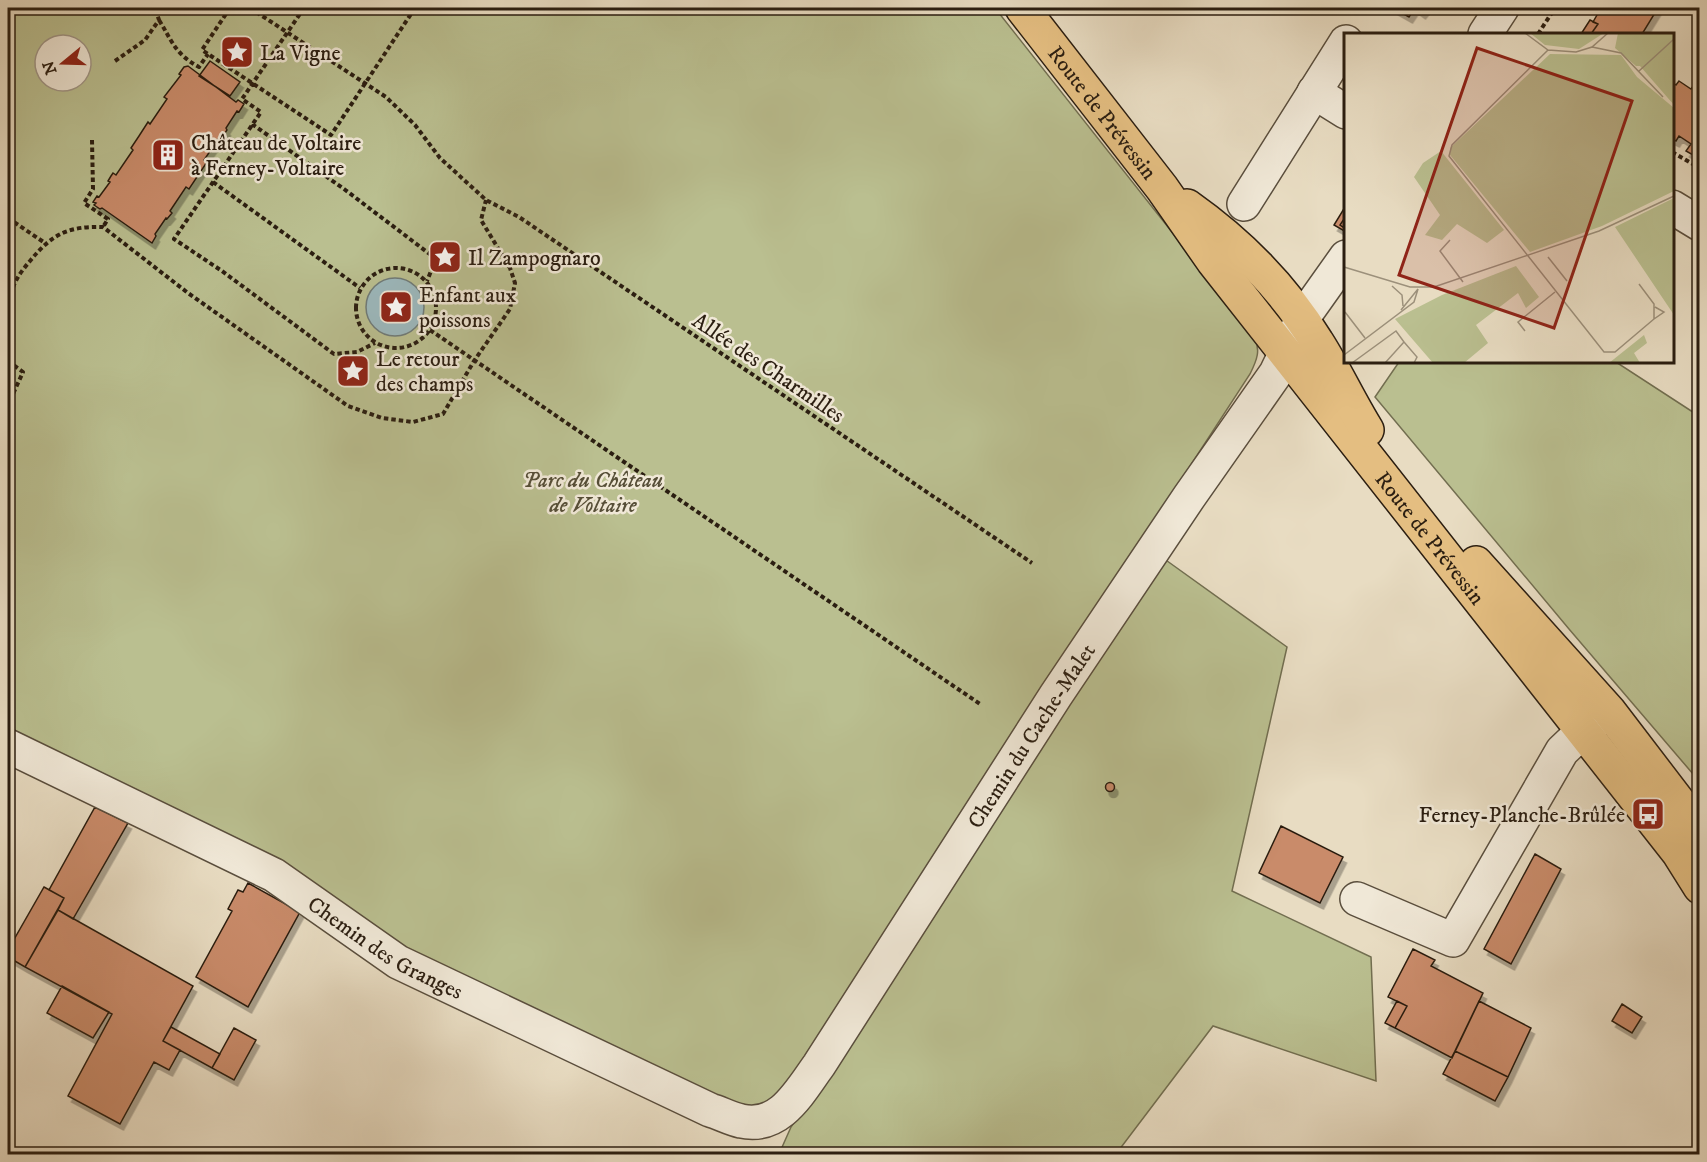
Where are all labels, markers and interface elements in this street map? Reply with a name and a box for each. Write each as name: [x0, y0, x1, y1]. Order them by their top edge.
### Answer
north arrow: [33, 33, 93, 93]
inset map: [1344, 33, 1674, 363]
place icon: La Vigne: [219, 34, 255, 70]
place label: La Vigne: [260, 40, 341, 67]
street label: Route de Prévessin: [1041, 41, 1163, 186]
text: N: [38, 58, 61, 77]
place label: Château de Voltaire à Ferney-Voltaire: [191, 130, 361, 182]
building icon: Château de Voltaire à Ferney-Voltaire: [150, 137, 186, 173]
place icon: Il Zampognaro: [427, 239, 463, 275]
place label: Il Zampognaro: [468, 245, 601, 272]
place label: Enfant aux poissons: [418, 282, 517, 334]
place icon: Enfant aux poissons: [378, 289, 414, 325]
street label: Allée des Charmilles: [687, 307, 849, 429]
place label: Le retour des champs: [376, 346, 473, 398]
place icon: Le retour des champs: [335, 353, 371, 389]
street label: Route de Prévessin: [1369, 466, 1491, 611]
park label: Parc du Château de Voltaire: [523, 467, 663, 519]
street label: Chemin du Cache-Malet: [962, 639, 1102, 834]
bus stop icon: Ferney-Planche-Brûlée: [1630, 796, 1666, 832]
place label: Ferney-Planche-Brûlée: [1418, 802, 1625, 829]
street label: Chemin des Granges: [302, 891, 467, 1006]

